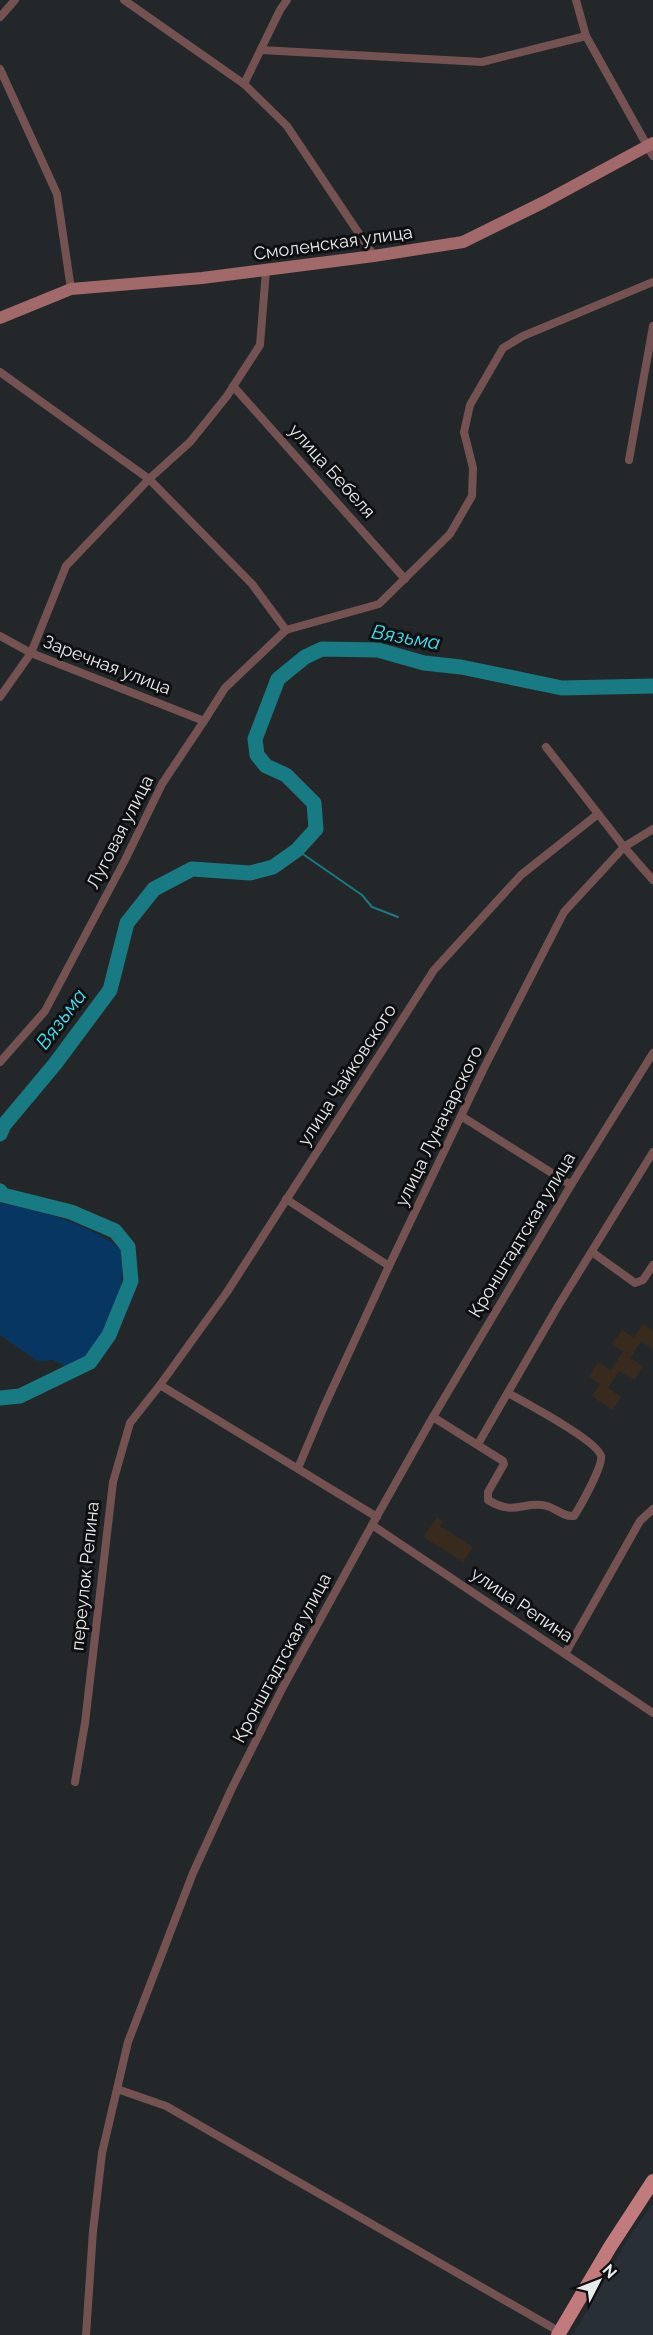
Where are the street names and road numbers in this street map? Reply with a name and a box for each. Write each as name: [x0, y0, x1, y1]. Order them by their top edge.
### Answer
street label: Смоленская улица: [252, 221, 414, 264]
street label: улица Бебеля: [285, 419, 380, 522]
street label: Заречная улица: [40, 630, 174, 699]
street label: Луговая улица: [82, 771, 157, 892]
street label: улица Чайковского: [293, 1000, 400, 1149]
street label: улица Луначарского: [390, 1042, 487, 1210]
street label: Кронштадтская улица: [464, 1148, 579, 1321]
street label: переулок Репина: [66, 1500, 103, 1652]
street label: улица Репина: [467, 1563, 577, 1646]
street label: Кронштадтская улица: [228, 1569, 335, 1746]

